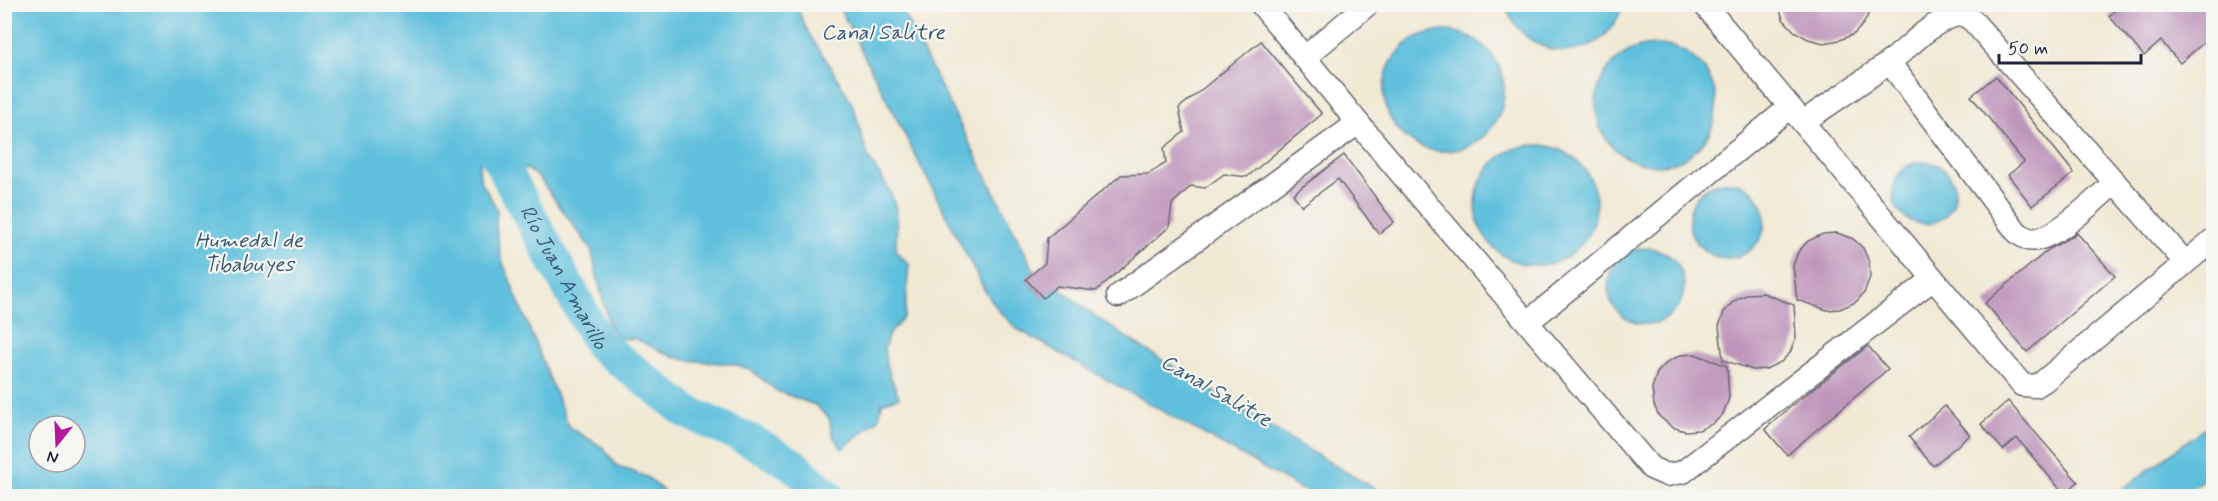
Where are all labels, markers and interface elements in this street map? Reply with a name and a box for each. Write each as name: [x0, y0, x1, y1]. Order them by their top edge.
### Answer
water label: Canal Salitre: [821, 19, 945, 47]
scale bar: [1999, 27, 2142, 65]
text: 50 m: [2008, 37, 2048, 61]
water label: Río Juan Amarillo: [513, 200, 614, 355]
water label: Humedal de Tibabuyes: [195, 227, 304, 279]
water label: Canal Salitre: [1155, 348, 1277, 434]
north arrow: [27, 414, 87, 474]
text: N: [45, 445, 61, 468]

